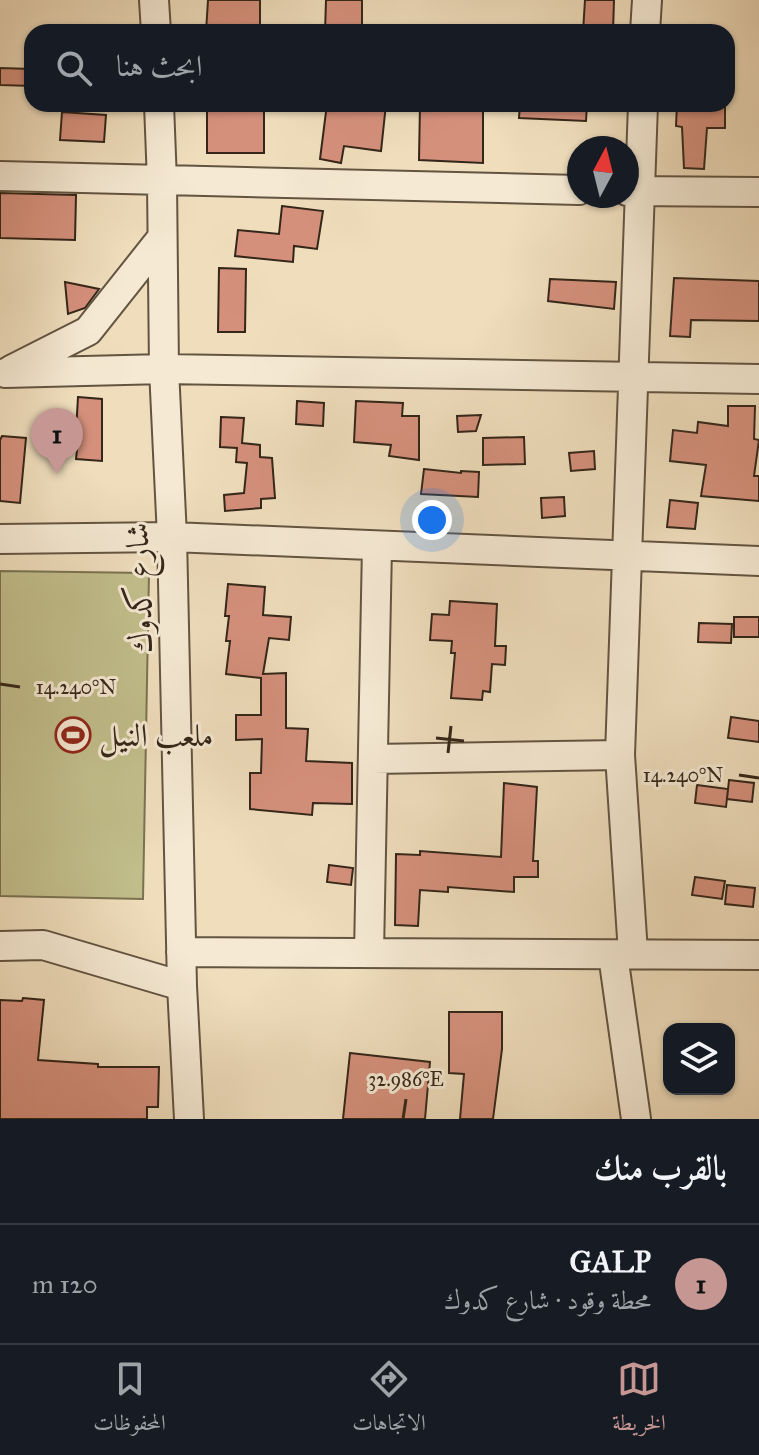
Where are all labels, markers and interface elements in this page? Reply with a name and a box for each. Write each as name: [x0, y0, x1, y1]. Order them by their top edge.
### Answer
search box: [24, 24, 735, 112]
icon: search: [52, 46, 96, 90]
text: ابحث هنا: [116, 48, 202, 84]
north arrow: [567, 136, 639, 208]
pin: 1: [31, 408, 83, 474]
your location: [412, 500, 452, 540]
street label: شارع كدوك: [118, 522, 168, 654]
text: 14.240°N: [36, 675, 116, 699]
sports icon: ملعب النيل: [54, 716, 92, 754]
place label: ملعب النيل: [99, 716, 213, 758]
text: 14.240°N: [643, 763, 723, 787]
map controls: [663, 1023, 735, 1095]
button: layers: [663, 1023, 735, 1095]
text: 32.986°E: [368, 1067, 444, 1091]
text: بالقرب منك: [594, 1147, 727, 1188]
text: GALP: [570, 1244, 651, 1280]
text: 120 m: [32, 1268, 98, 1300]
text: 1: [696, 1268, 706, 1300]
text: محطة وقود · شارع كدوك: [444, 1284, 651, 1316]
tab: المحفوظات: [93, 1357, 166, 1444]
tab: الاتجاهات: [352, 1357, 426, 1444]
tab: الخريطة: [612, 1357, 666, 1444]

